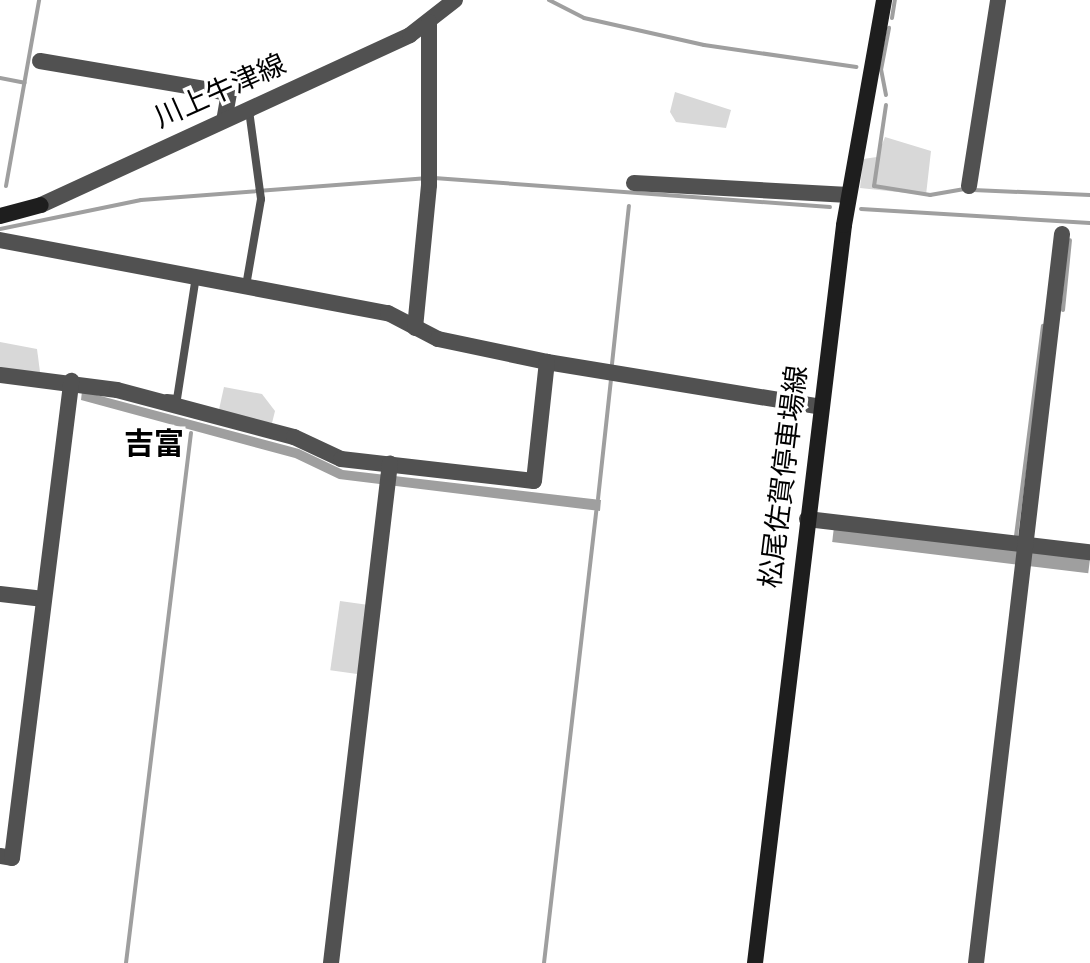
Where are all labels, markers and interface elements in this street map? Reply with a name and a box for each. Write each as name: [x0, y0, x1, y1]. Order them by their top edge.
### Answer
street label: 川上牛津線: [150, 49, 292, 137]
street label: 松尾佐賀停車場線: [756, 364, 816, 590]
district label: 吉富: [124, 429, 184, 465]

